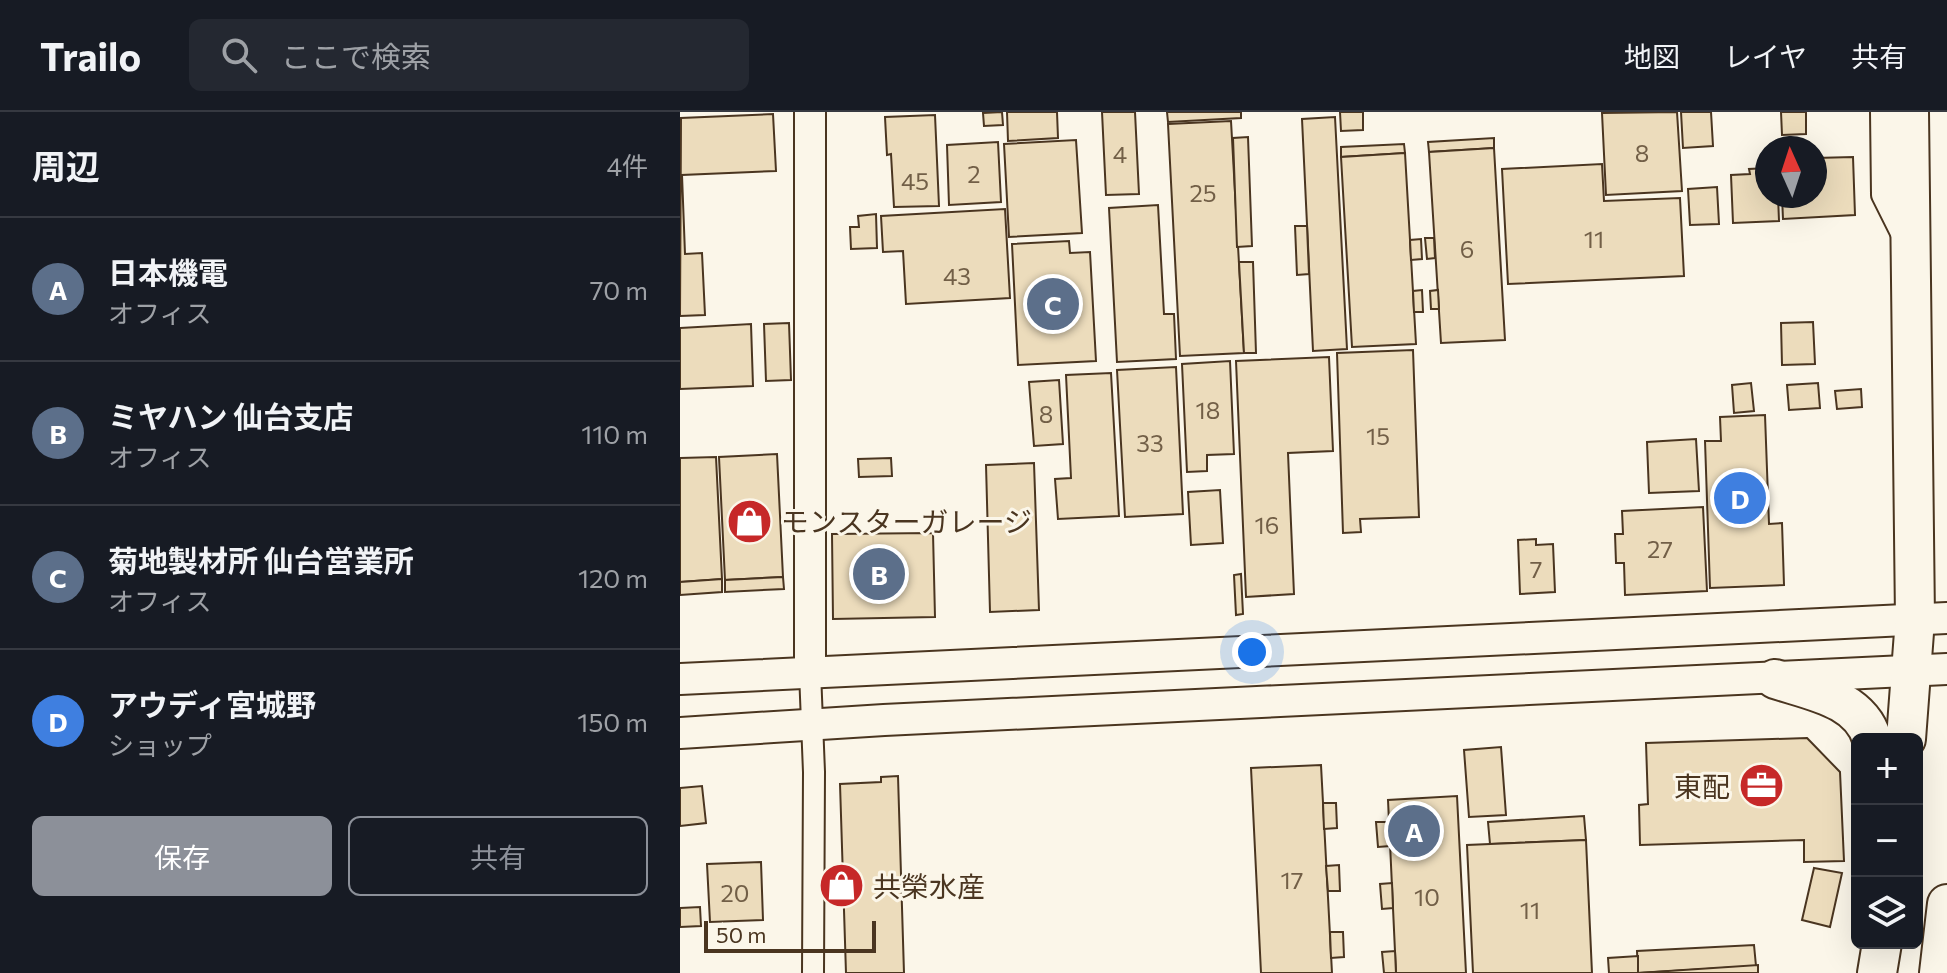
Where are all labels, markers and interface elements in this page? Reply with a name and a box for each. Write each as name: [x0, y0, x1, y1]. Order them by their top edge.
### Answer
search box: [189, 19, 749, 91]
text: Trailo: [40, 32, 141, 79]
icon: search: [217, 33, 261, 77]
text: ここで検索: [281, 37, 431, 74]
text: 地図: [1624, 39, 1680, 73]
text: レイヤ: [1724, 39, 1807, 73]
text: 共有: [1851, 39, 1907, 73]
north arrow: [1755, 136, 1827, 208]
house number: 8: [1635, 138, 1649, 167]
house number: 4: [1113, 139, 1127, 168]
text: 周辺: [32, 144, 100, 186]
text: 4件: [606, 150, 648, 181]
house number: 2: [967, 159, 981, 188]
house number: 45: [901, 166, 929, 195]
house number: 25: [1189, 178, 1217, 207]
house number: 11: [1584, 224, 1604, 253]
house number: 6: [1460, 234, 1474, 263]
text: 日本機電: [108, 253, 228, 290]
house number: 43: [943, 261, 971, 290]
text: A: [49, 274, 67, 305]
text: 70 m: [590, 274, 648, 305]
pin: C: [1027, 274, 1079, 334]
text: オフィス: [108, 297, 211, 328]
house number: 18: [1196, 395, 1220, 424]
text: ミヤハン 仙台支店: [108, 397, 353, 434]
house number: 8: [1039, 399, 1053, 428]
text: B: [49, 418, 67, 449]
text: 110 m: [581, 418, 648, 449]
house number: 15: [1366, 421, 1390, 450]
house number: 33: [1136, 428, 1164, 457]
text: オフィス: [108, 441, 211, 472]
pin: D: [1714, 468, 1766, 528]
shop icon: モンスターガレージ: [726, 497, 774, 545]
place label: モンスターガレージ: [781, 504, 1032, 538]
house number: 16: [1255, 510, 1279, 539]
house number: 27: [1647, 534, 1673, 563]
text: 菊地製材所 仙台営業所: [108, 541, 414, 578]
pin: B: [853, 544, 905, 604]
house number: 7: [1530, 554, 1542, 583]
text: C: [49, 562, 67, 593]
text: 120 m: [578, 562, 648, 593]
text: オフィス: [108, 585, 211, 616]
your location: [1232, 632, 1272, 672]
text: アウディ宮城野: [108, 685, 316, 722]
text: D: [48, 706, 68, 737]
text: 150 m: [577, 706, 648, 737]
text: ショップ: [108, 729, 212, 760]
map controls: [1851, 733, 1923, 949]
button: +: [1851, 733, 1923, 805]
office icon: 東配: [1737, 762, 1785, 810]
place label: 東配: [1674, 769, 1730, 803]
pin: A: [1388, 801, 1440, 861]
button: −: [1851, 805, 1923, 877]
button: 保存: [32, 816, 332, 896]
button: 共有: [348, 816, 648, 896]
shop icon: 共榮水産: [818, 862, 866, 910]
house number: 17: [1281, 865, 1303, 894]
place label: 共榮水産: [873, 869, 985, 903]
button: layers: [1851, 877, 1923, 949]
house number: 20: [721, 878, 749, 907]
house number: 10: [1414, 882, 1440, 911]
house number: 11: [1520, 895, 1540, 924]
scale bar: [704, 917, 876, 953]
text: 50 m: [716, 921, 766, 948]

